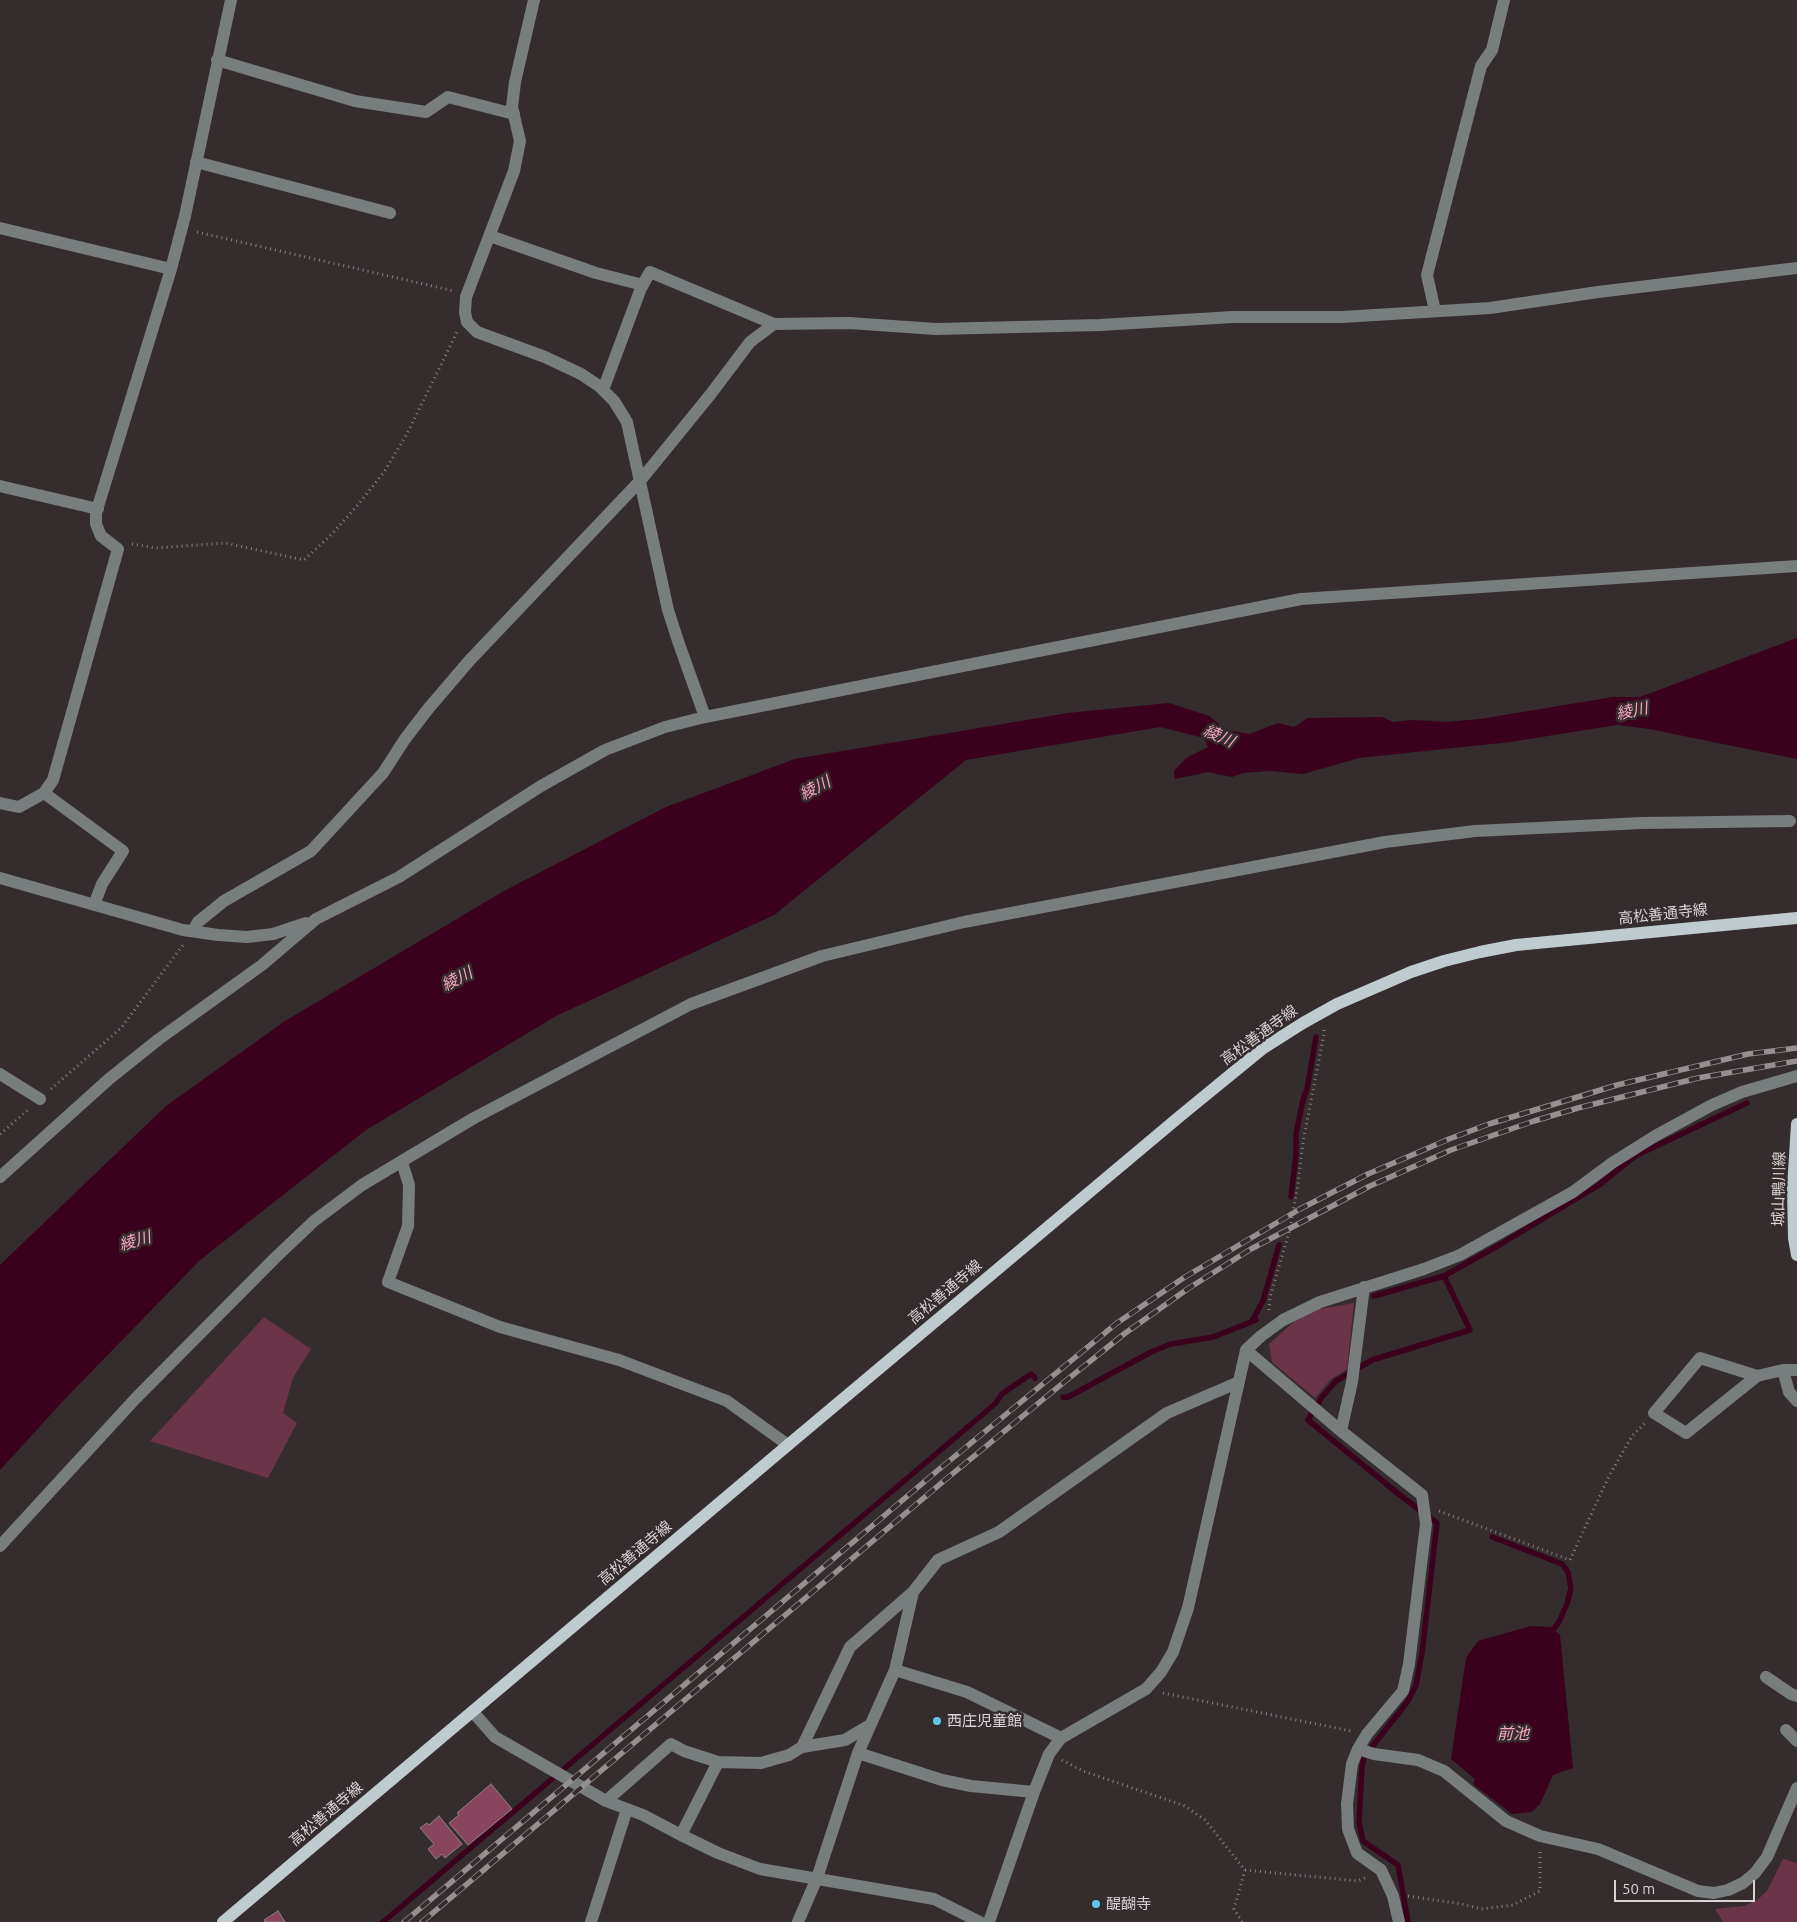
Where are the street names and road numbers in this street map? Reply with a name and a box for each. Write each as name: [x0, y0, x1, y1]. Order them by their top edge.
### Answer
street label: 高松善通寺線: [1617, 900, 1709, 928]
street label: 高松善通寺線: [1217, 1001, 1301, 1069]
street label: 城山鴨川線: [1769, 1151, 1789, 1227]
street label: 高松善通寺線: [905, 1256, 985, 1328]
street label: 高松善通寺線: [595, 1517, 675, 1589]
street label: 高松善通寺線: [286, 1778, 366, 1850]

